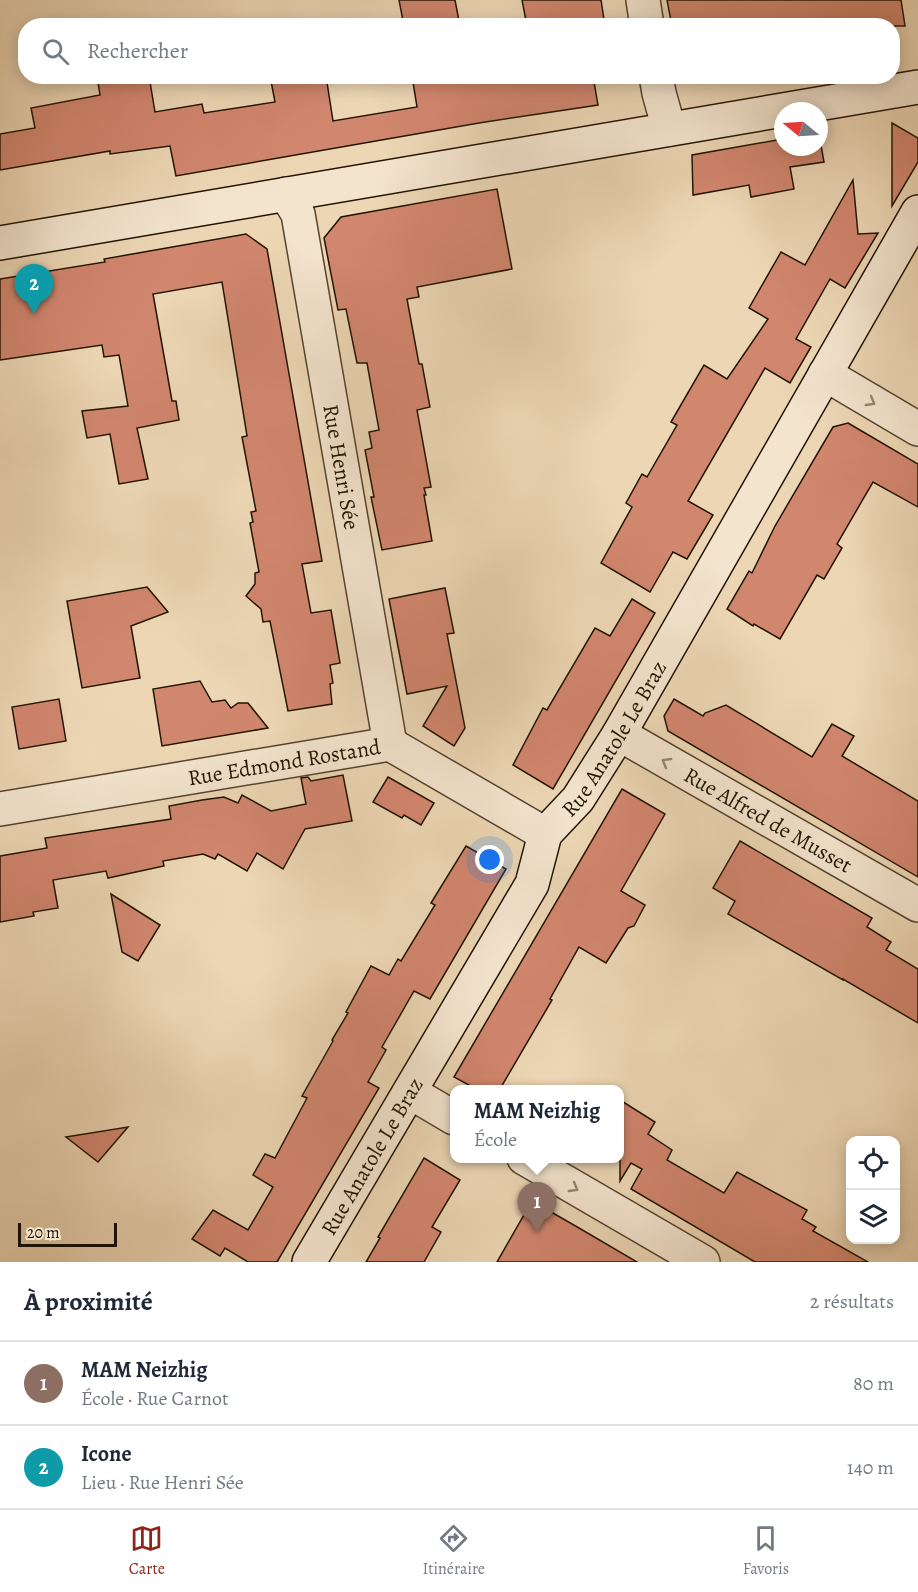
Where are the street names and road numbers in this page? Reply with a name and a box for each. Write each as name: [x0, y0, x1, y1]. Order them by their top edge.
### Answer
street label: Rue Henri Sée: [315, 402, 367, 532]
street label: Rue Anatole Le Braz: [555, 655, 674, 824]
street label: Rue Edmond Rostand: [186, 732, 383, 793]
street label: Rue Alfred de Musset: [678, 760, 857, 880]
street label: Rue Anatole Le Braz: [314, 1072, 431, 1241]

